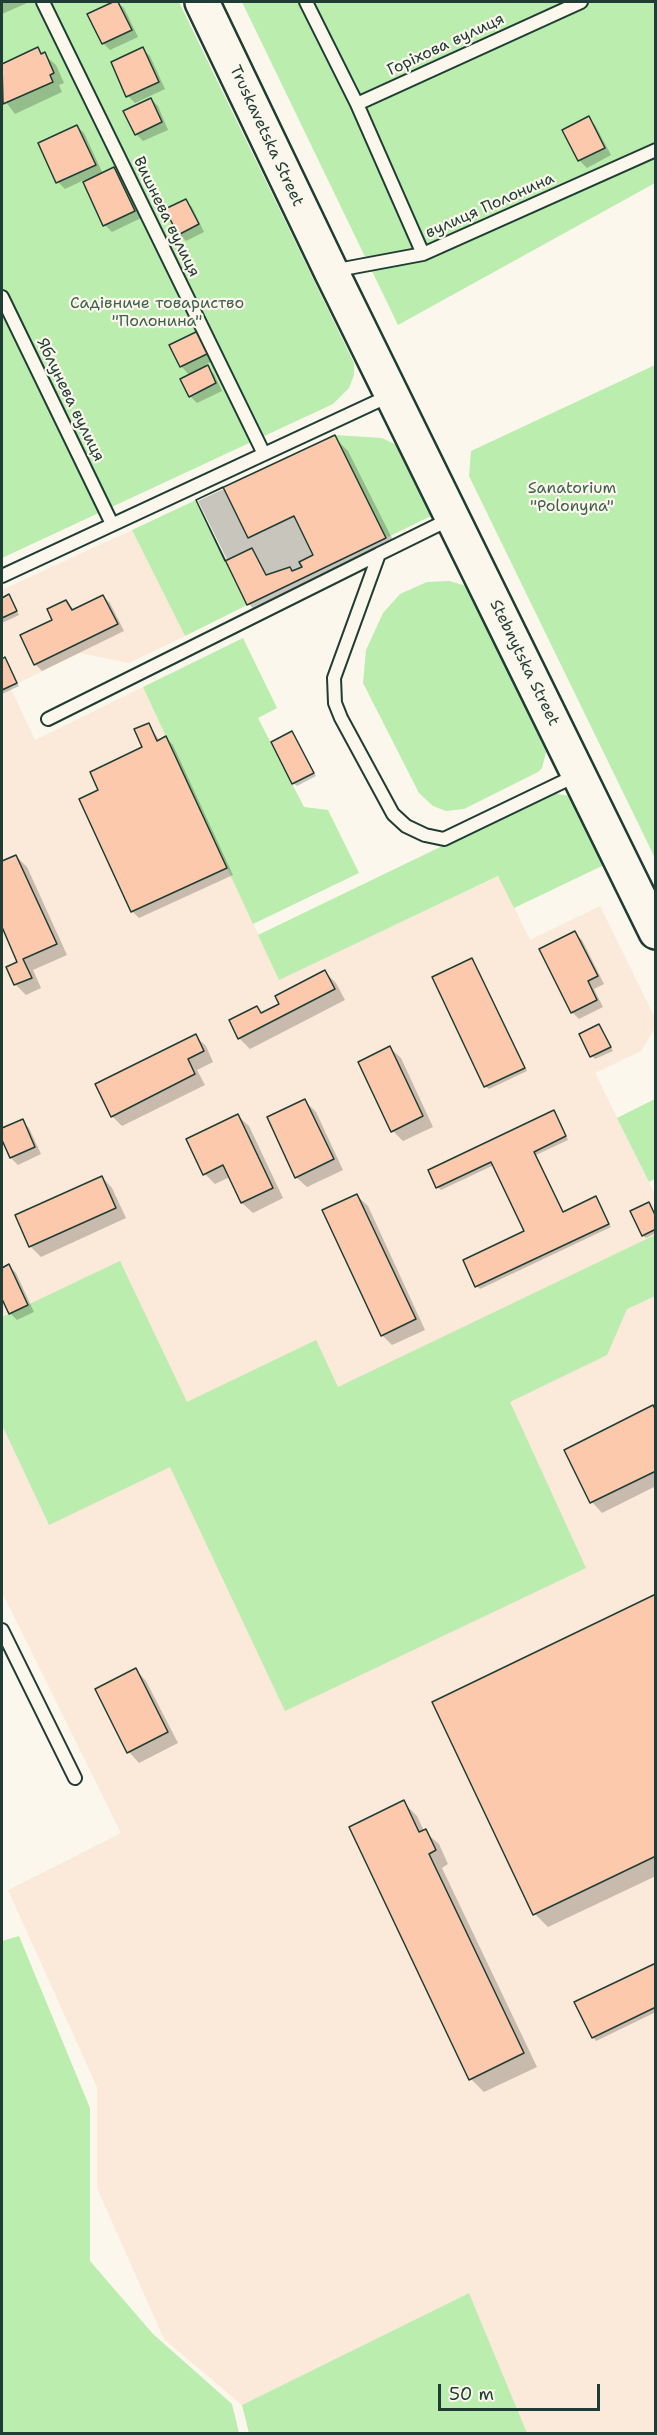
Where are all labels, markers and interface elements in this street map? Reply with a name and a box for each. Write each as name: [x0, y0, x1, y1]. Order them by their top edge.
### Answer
street label: Горіхова вулиця: [384, 9, 508, 81]
street label: Truskavetska Street: [225, 62, 307, 210]
street label: Вишнева вулиця: [129, 154, 203, 280]
street label: вулиця Полонина: [423, 169, 557, 243]
park label: Садівниче товариство "Полонина": [70, 294, 244, 332]
street label: Яблунева вулиця: [32, 335, 108, 465]
park label: Sanatorium "Polonyna": [528, 479, 616, 517]
street label: Stebnytska Street: [485, 597, 563, 729]
scale bar: [441, 2372, 603, 2410]
text: 50 m: [449, 2382, 494, 2406]

